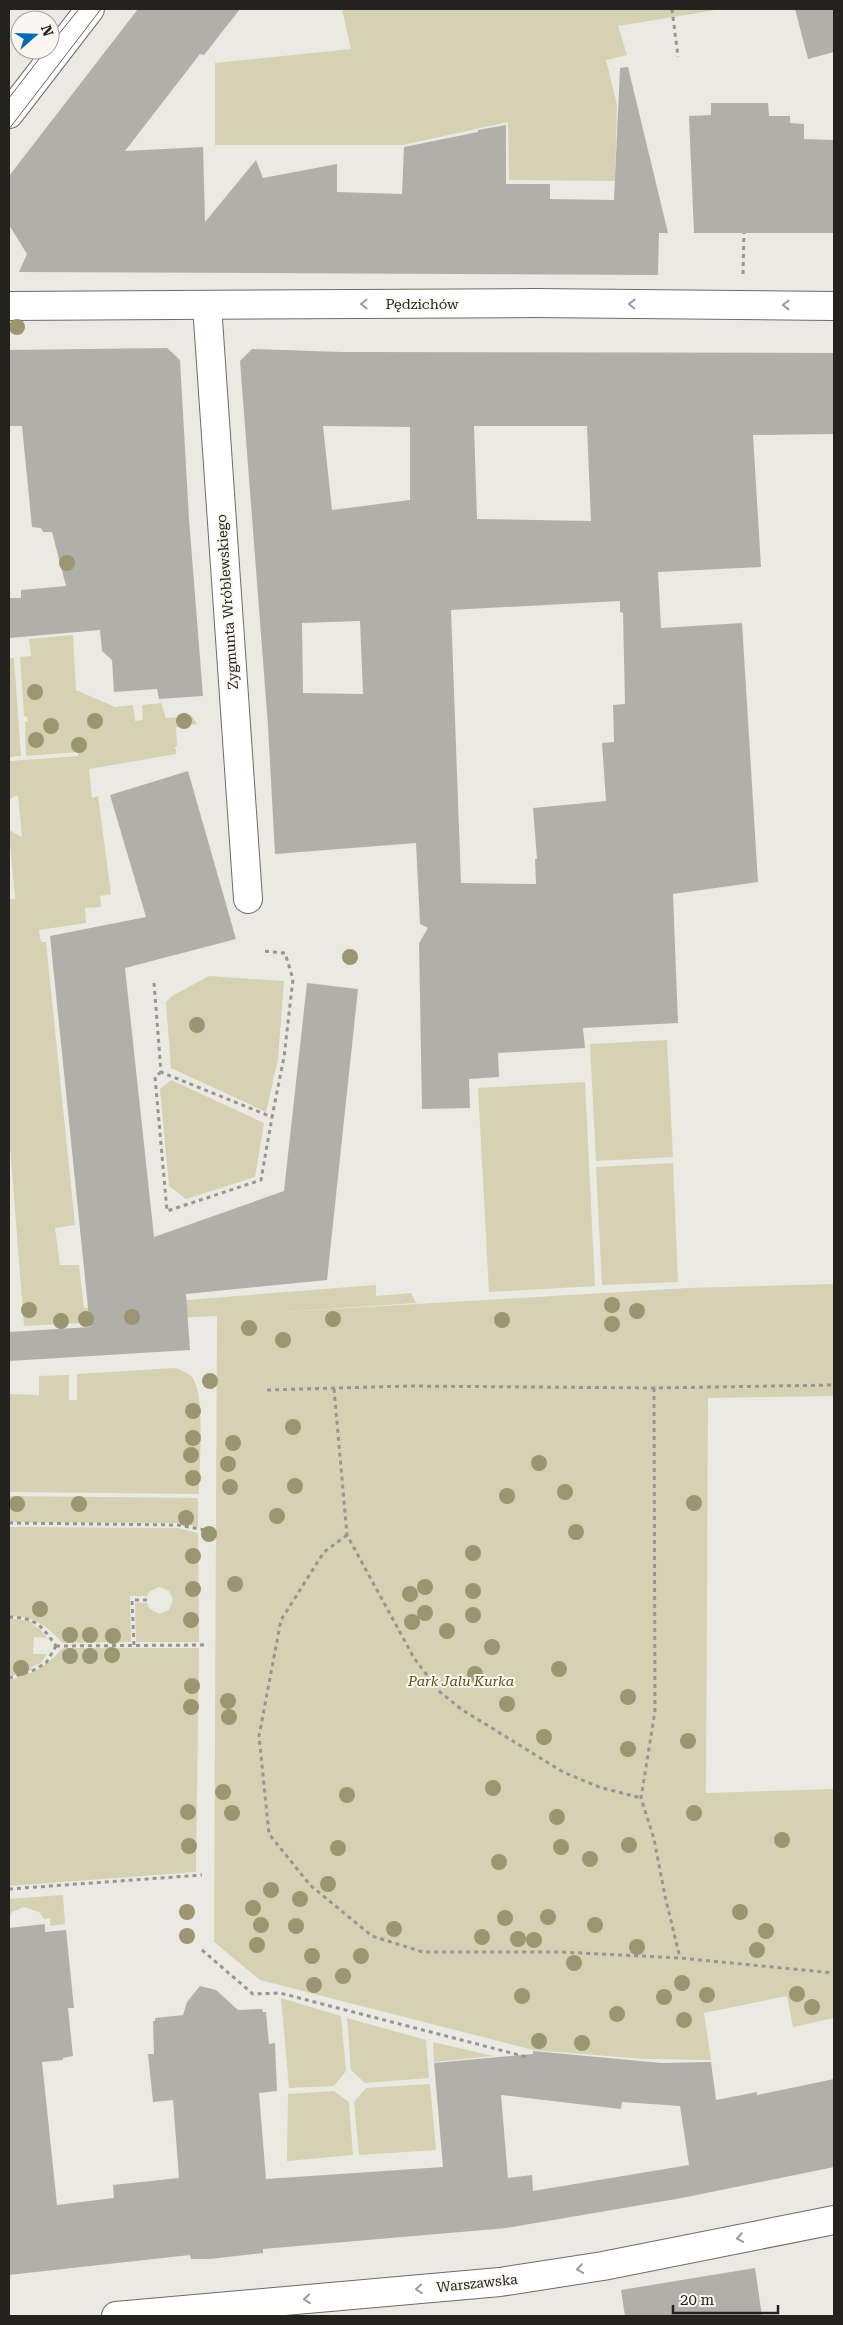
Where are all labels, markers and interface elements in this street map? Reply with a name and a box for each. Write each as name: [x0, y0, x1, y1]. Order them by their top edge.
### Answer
north arrow: [10, 10, 60, 60]
text: N: [38, 23, 57, 39]
street label: Pędzichów: [385, 296, 459, 312]
one-way arrow: [360, 299, 368, 309]
one-way arrow: [628, 299, 636, 309]
one-way arrow: [781, 300, 789, 310]
street label: Zygmunta Wróblewskiego: [213, 514, 241, 690]
park label: Park Jalu Kurka: [407, 1673, 514, 1689]
one-way arrow: [735, 2233, 744, 2243]
one-way arrow: [576, 2264, 585, 2274]
street label: Warszawska: [436, 2271, 519, 2295]
scale bar: [673, 2282, 778, 2314]
one-way arrow: [415, 2283, 423, 2294]
text: 20 m: [680, 2291, 715, 2309]
one-way arrow: [303, 2293, 311, 2304]

